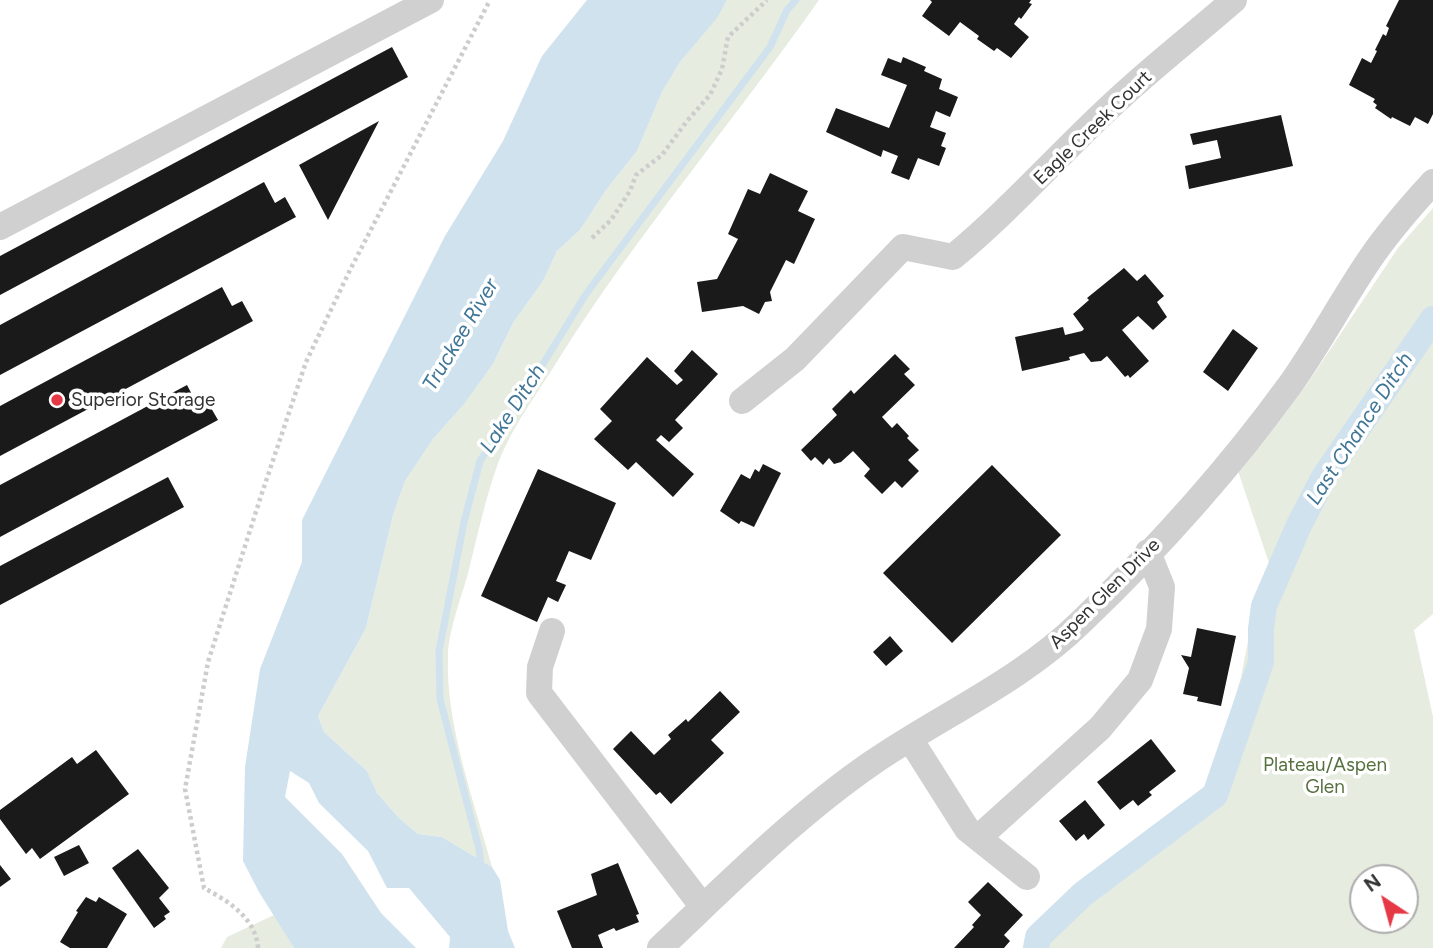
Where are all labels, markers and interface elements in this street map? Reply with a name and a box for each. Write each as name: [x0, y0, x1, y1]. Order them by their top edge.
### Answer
street label: Eagle Creek Court: [1029, 66, 1157, 190]
water label: Truckee River: [418, 274, 504, 396]
water label: Last Chance Ditch: [1302, 348, 1418, 510]
water label: Lake Ditch: [475, 360, 551, 458]
place label: Superior Storage: [71, 389, 215, 411]
marker: Superior Storage: [49, 392, 65, 408]
street label: Aspen Glen Drive: [1045, 534, 1165, 654]
park label: Plateau/Aspen Glen: [1263, 754, 1387, 798]
north arrow: [1349, 864, 1419, 934]
text: N: [1360, 870, 1385, 897]

